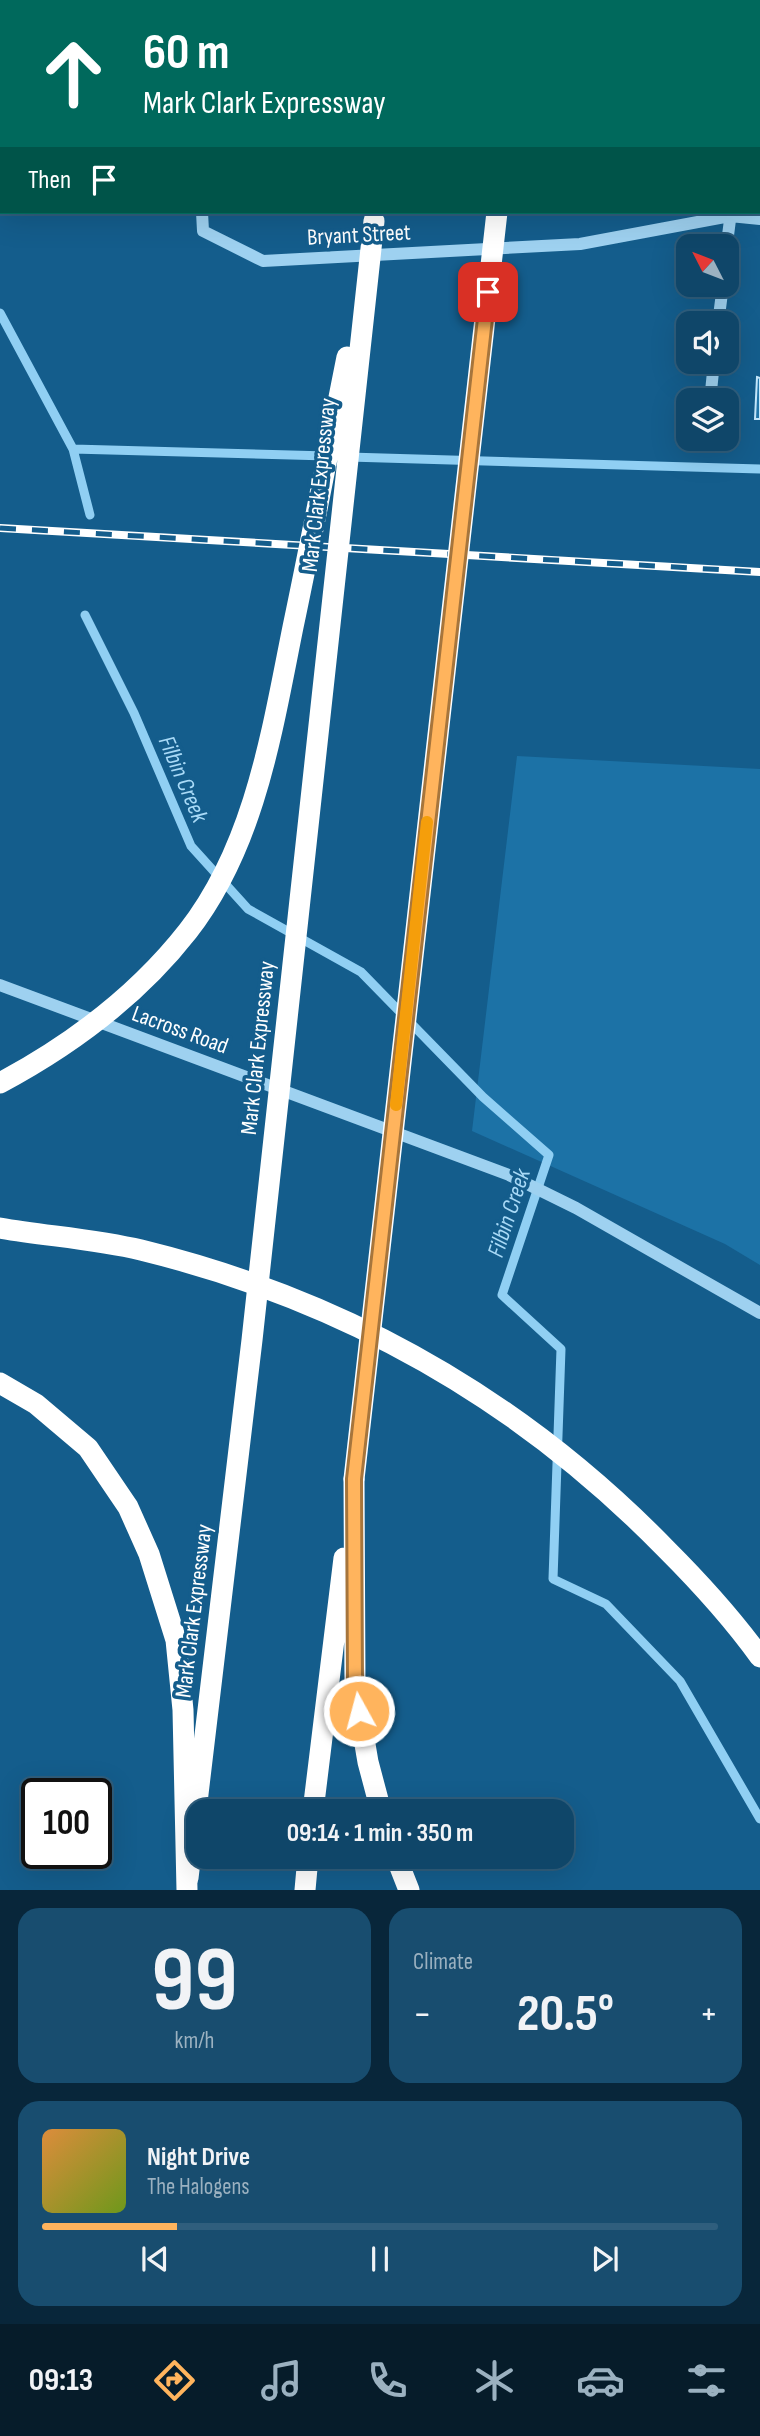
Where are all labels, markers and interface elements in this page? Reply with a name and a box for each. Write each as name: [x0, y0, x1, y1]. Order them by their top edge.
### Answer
text: 60 m: [143, 24, 230, 83]
icon: ahead: [28, 28, 119, 119]
text: Mark Clark Expressway: [143, 84, 386, 123]
icon: arrive: [85, 161, 123, 199]
text: Then: [28, 165, 71, 196]
street label: Bryant Street: [307, 218, 411, 252]
north arrow: [676, 234, 738, 298]
map controls: [676, 234, 739, 451]
pin: [458, 262, 518, 322]
icon: arrive: [469, 273, 507, 311]
button: sound: [676, 311, 739, 374]
button: layers: [676, 388, 739, 451]
street label: Mark Clark Expressway: [296, 397, 342, 573]
water label: Filbin Creek: [152, 731, 215, 828]
street label: Mark Clark Expressway: [235, 960, 281, 1136]
street label: Lacross Road: [128, 1000, 232, 1060]
water label: Filbin Creek: [481, 1164, 537, 1261]
street label: Mark Clark Expressway: [169, 1523, 219, 1699]
position arrow: [322, 1674, 396, 1748]
speed limit sign: 100: [21, 1778, 112, 1869]
text: 09:14 · 1 min · 350 m: [287, 1818, 473, 1849]
text: 99: [151, 1927, 238, 2036]
text: Climate: [413, 1948, 473, 1976]
text: 20.5°: [517, 1983, 614, 2046]
text: −: [413, 1992, 432, 2037]
text: +: [699, 1992, 718, 2037]
text: km/h: [175, 2027, 214, 2055]
text: Night Drive: [147, 2142, 250, 2173]
text: The Halogens: [147, 2173, 250, 2201]
icon: previous: [136, 2240, 174, 2278]
icon: pause: [361, 2240, 399, 2278]
icon: next: [586, 2240, 624, 2278]
icon: directions: [150, 2356, 199, 2405]
icon: music: [257, 2356, 306, 2405]
icon: phone: [363, 2356, 412, 2405]
icon: climate: [470, 2356, 519, 2405]
icon: car: [576, 2356, 625, 2405]
icon: filters: [682, 2356, 731, 2405]
text: 09:13: [29, 2361, 93, 2400]

